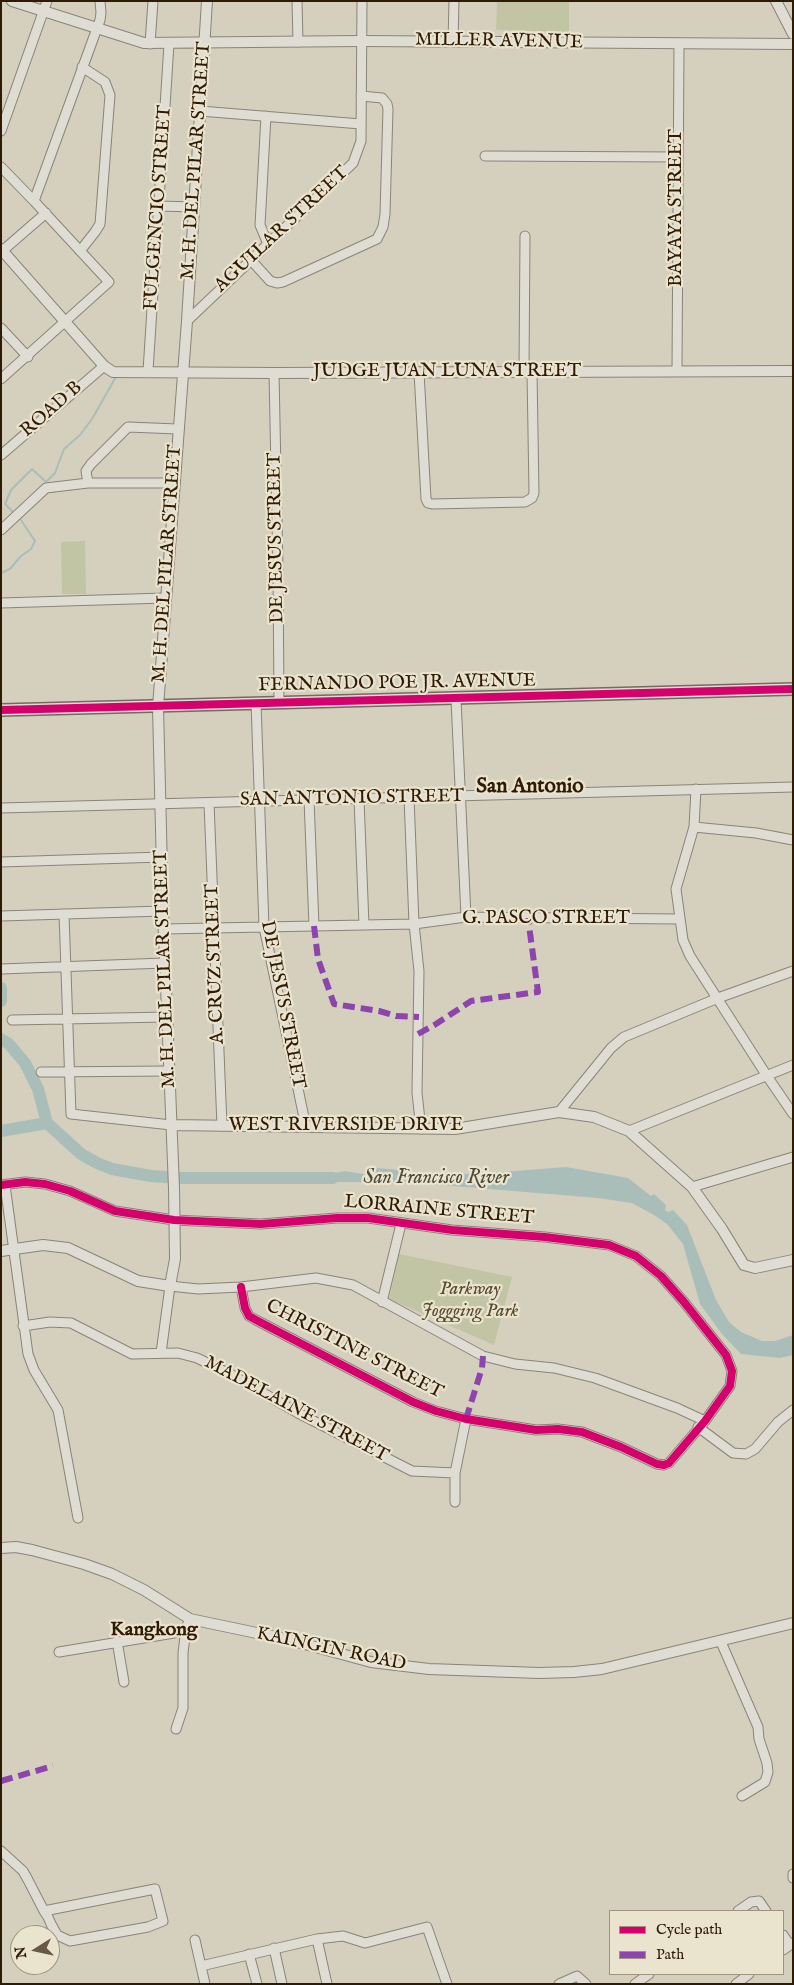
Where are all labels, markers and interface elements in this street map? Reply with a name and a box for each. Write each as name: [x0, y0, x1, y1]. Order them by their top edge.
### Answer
street label: MILLER AVENUE: [415, 29, 583, 55]
street label: M. H. DEL PILAR STREET: [177, 41, 217, 281]
street label: FULGENCIO STREET: [140, 105, 178, 311]
street label: BAYAYA STREET: [666, 129, 688, 287]
street label: AGUILAR STREET: [210, 162, 354, 298]
street label: JUDGE JUAN LUNA STREET: [313, 361, 581, 383]
street label: ROAD B: [17, 377, 87, 443]
street label: M. H. DEL PILAR STREET: [148, 444, 188, 684]
street label: DE JESUS STREET: [264, 452, 290, 624]
street label: FERNANDO POE JR. AVENUE: [258, 670, 536, 698]
district label: San Antonio: [476, 775, 584, 801]
street label: SAN ANTONIO STREET: [240, 786, 464, 812]
street label: M. H. DEL PILAR STREET: [150, 849, 182, 1089]
street label: A. CRUZ STREET: [202, 883, 230, 1045]
street label: G. PASCO STREET: [462, 908, 630, 930]
street label: DE JESUS STREET: [254, 919, 310, 1091]
street label: WEST RIVERSIDE DRIVE: [229, 1115, 463, 1137]
water label: San Francisco River: [363, 1167, 509, 1191]
street label: LORRAINE STREET: [343, 1191, 535, 1231]
park label: Parkway Joggging Park: [422, 1279, 518, 1323]
street label: CHRISTINE STREET: [261, 1295, 447, 1405]
street label: MADELAINE STREET: [200, 1352, 392, 1468]
district label: Kangkong: [110, 1619, 198, 1643]
street label: KAINGIN ROAD: [254, 1623, 408, 1677]
legend: [609, 1910, 784, 1975]
text: Cycle path: [656, 1920, 722, 1939]
north arrow: [10, 1925, 60, 1975]
text: N: [11, 1945, 31, 1960]
text: Path: [656, 1945, 684, 1964]

